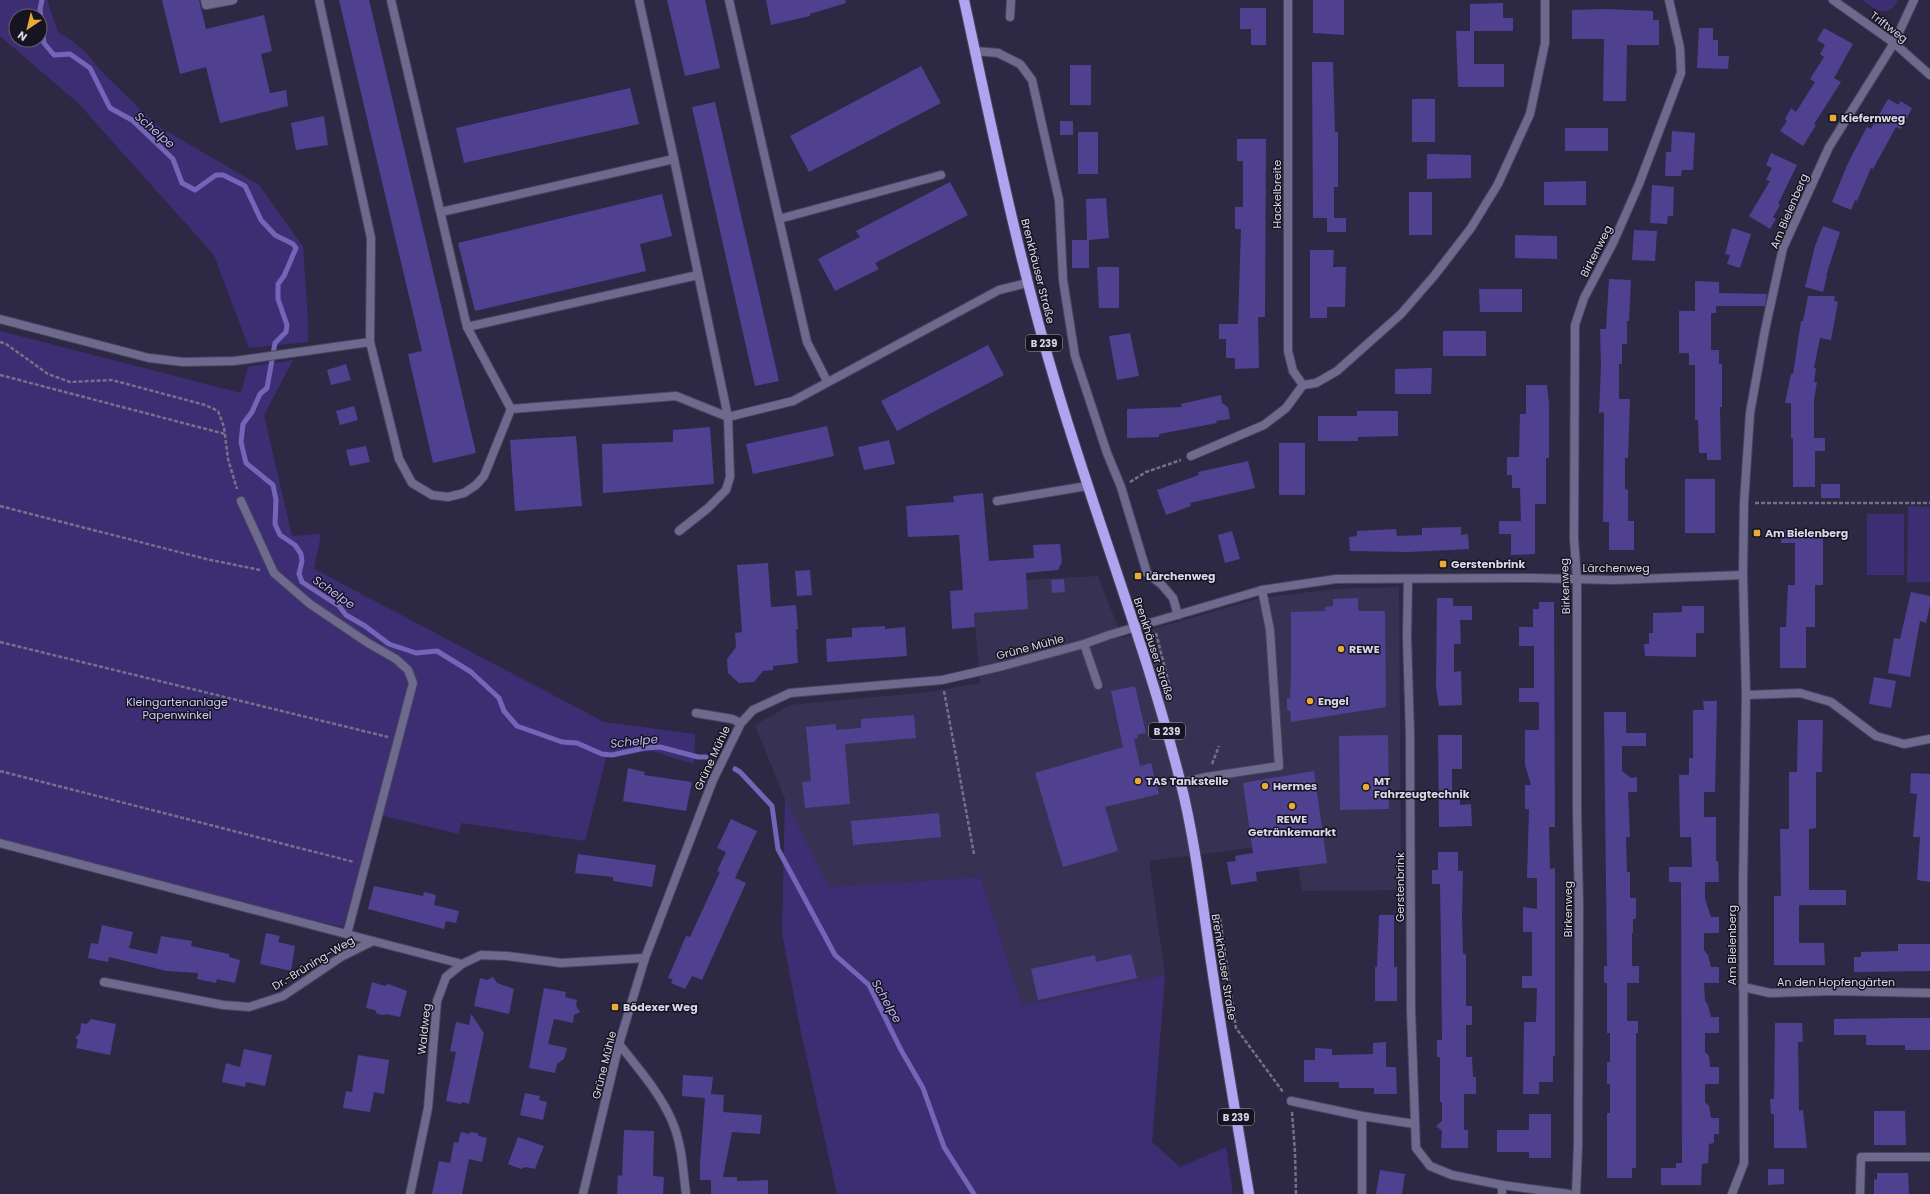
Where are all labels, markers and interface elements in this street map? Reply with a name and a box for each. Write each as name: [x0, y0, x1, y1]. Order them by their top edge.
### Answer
street label: Triftweg: [1867, 7, 1911, 47]
north arrow: [8, 8, 48, 48]
text: N: [14, 27, 30, 45]
water label: Schelpe: [131, 108, 179, 152]
place label: Kiefernweg: [1841, 110, 1905, 126]
marker: Kiefernweg: [1828, 113, 1838, 123]
street label: Hackelbreite: [1269, 159, 1285, 228]
street label: Am Bielenberg: [1766, 171, 1812, 251]
street label: Brenkhäuser Straße: [1017, 217, 1059, 325]
street label: Birkenweg: [1576, 222, 1616, 280]
road number: B 239: [1026, 335, 1062, 351]
place label: Am Bielenberg: [1765, 525, 1848, 541]
marker: Am Bielenberg: [1752, 528, 1762, 538]
place label: Gerstenbrink: [1451, 556, 1525, 572]
street label: Birkenweg: [1556, 558, 1574, 614]
marker: Gerstenbrink: [1438, 559, 1448, 569]
street label: Lärchenweg: [1582, 560, 1650, 576]
place label: Lärchenweg: [1146, 568, 1215, 584]
water label: Schelpe: [310, 571, 359, 613]
marker: Lärchenweg: [1133, 571, 1143, 581]
street label: Brenkhäuser Straße: [1130, 595, 1178, 703]
street label: Grüne Mühle: [994, 630, 1066, 664]
place label: REWE: [1349, 641, 1380, 657]
marker: REWE: [1336, 644, 1346, 654]
place label: Engel: [1318, 693, 1349, 709]
park label: Kleingartenanlage Papenwinkel: [126, 694, 228, 723]
marker: Engel: [1305, 696, 1315, 706]
street label: Grüne Mühle: [690, 723, 734, 793]
road number: B 239: [1149, 723, 1185, 739]
water label: Schelpe: [609, 730, 659, 752]
place label: TAS Tankstelle: [1146, 773, 1229, 789]
place label: MT Fahrzeugtechnik: [1374, 773, 1470, 802]
marker: TAS Tankstelle: [1133, 776, 1143, 786]
place label: Hermes: [1273, 778, 1317, 794]
marker: Hermes: [1260, 781, 1270, 791]
marker: MT Fahrzeugtechnik: [1361, 782, 1371, 792]
marker: REWE Getränkemarkt: [1287, 801, 1297, 811]
place label: REWE Getränkemarkt: [1248, 811, 1336, 840]
street label: Gerstenbrink: [1392, 852, 1408, 922]
street label: Birkenweg: [1560, 881, 1576, 937]
street label: Am Bielenberg: [1724, 905, 1740, 985]
street label: Brenkhäuser Straße: [1208, 913, 1240, 1022]
street label: Dr.-Brüning-Weg: [269, 932, 357, 994]
street label: An den Hopfengärten: [1777, 974, 1895, 990]
water label: Schelpe: [868, 976, 907, 1026]
place label: Bödexer Weg: [623, 999, 698, 1015]
marker: Bödexer Weg: [610, 1002, 620, 1012]
street label: Waldweg: [413, 1003, 435, 1055]
street label: Grüne Mühle: [588, 1029, 620, 1101]
road number: B 239: [1218, 1109, 1254, 1125]

